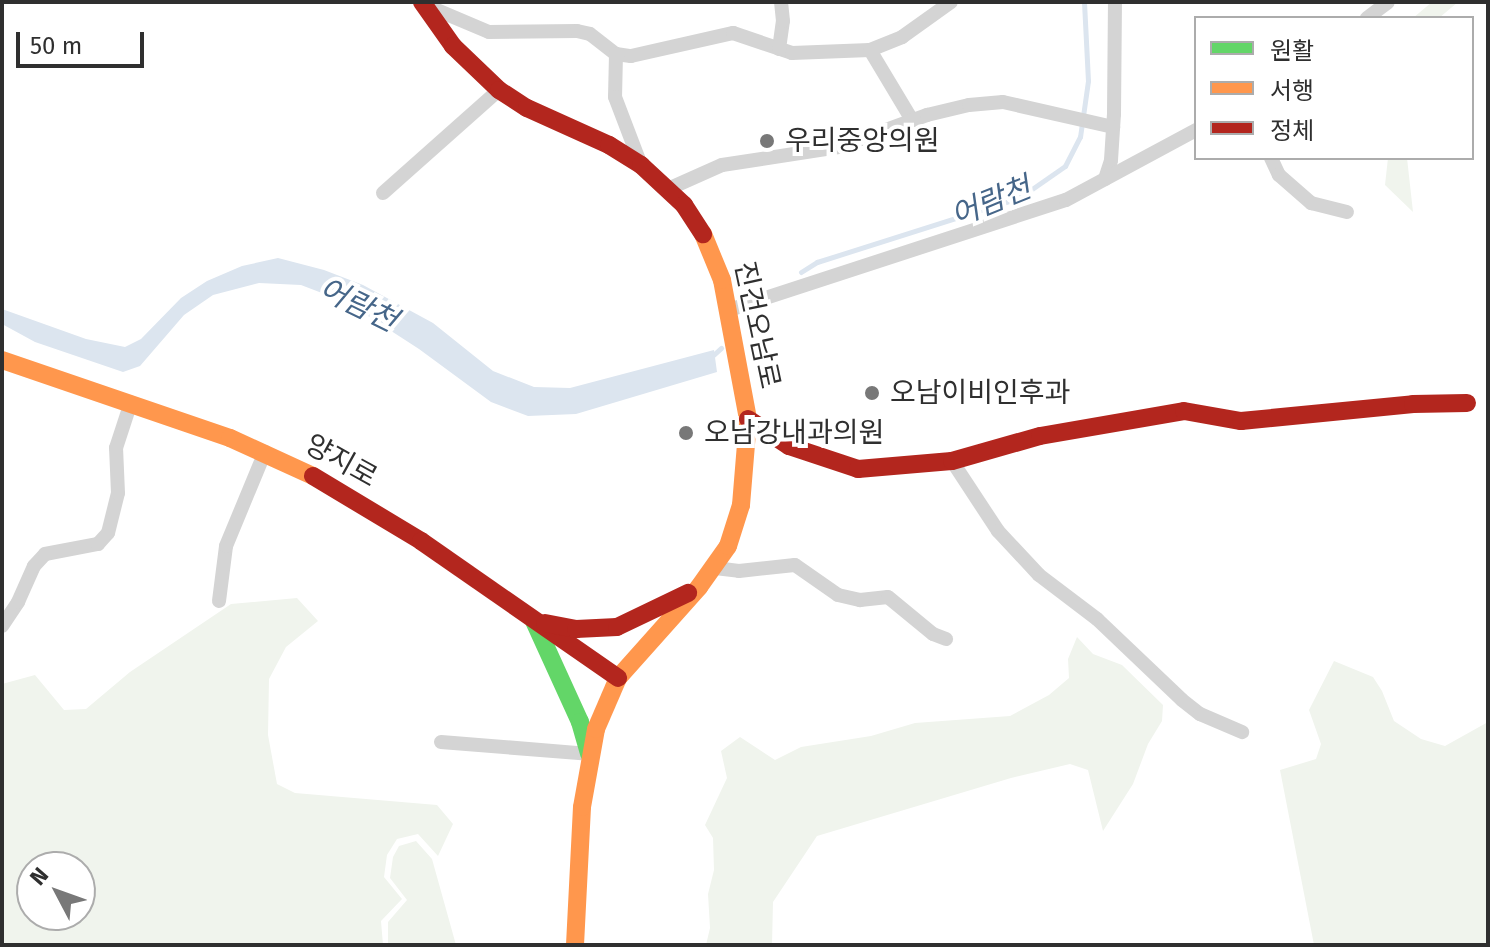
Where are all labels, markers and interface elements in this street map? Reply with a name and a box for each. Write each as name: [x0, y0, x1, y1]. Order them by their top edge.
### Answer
scale bar: [20, 16, 148, 66]
legend: [1194, 16, 1474, 160]
text: 50 m: [30, 32, 82, 60]
text: 원활: [1270, 37, 1314, 65]
text: 서행: [1270, 77, 1314, 105]
text: 정체: [1270, 117, 1314, 145]
place label: 우리중앙의원: [785, 124, 940, 158]
marker: 우리중앙의원: [756, 130, 778, 152]
water label: 어람천: [946, 170, 1036, 234]
street label: 진건오남로: [727, 259, 787, 391]
water label: 어람천: [313, 271, 403, 339]
place label: 오남이비인후과: [890, 376, 1070, 410]
marker: 오남이비인후과: [861, 382, 883, 404]
place label: 오남강내과의원: [704, 416, 884, 450]
marker: 오남강내과의원: [675, 422, 697, 444]
street label: 양지로: [299, 428, 383, 494]
north arrow: [16, 851, 96, 931]
text: N: [24, 862, 54, 891]

